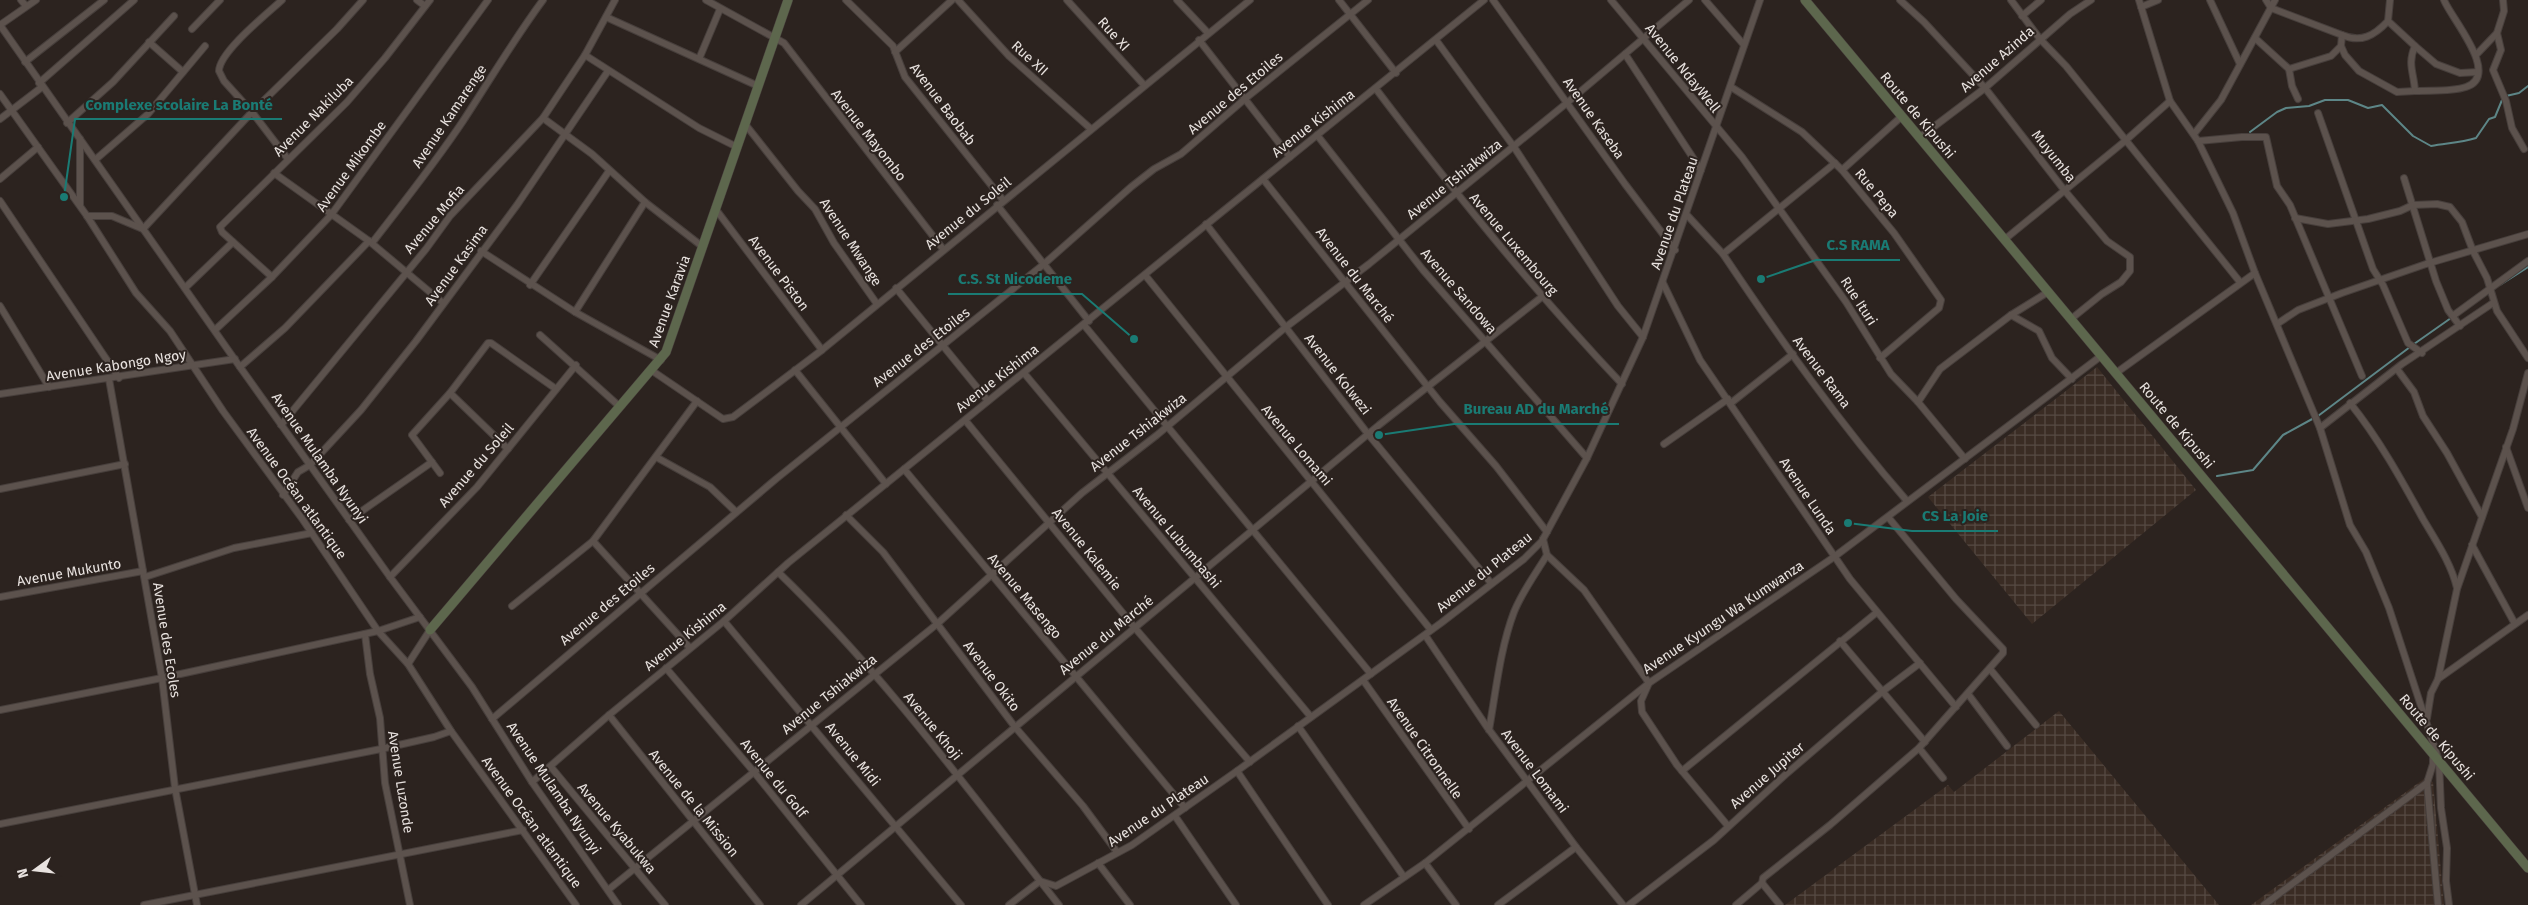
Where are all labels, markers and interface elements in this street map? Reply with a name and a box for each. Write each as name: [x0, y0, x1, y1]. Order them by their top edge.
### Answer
street label: Rue XI: [1094, 14, 1133, 55]
street label: Avenue NdayWell: [1641, 20, 1724, 116]
street label: Avenue Azinda: [1957, 23, 2038, 96]
street label: Rue XII: [1008, 37, 1052, 79]
street label: Avenue des Etoiles: [1184, 48, 1287, 138]
street label: Avenue Baobab: [906, 60, 979, 149]
street label: Avenue Kamarenge: [409, 61, 490, 171]
street label: Route de Kipushi: [1876, 69, 1959, 162]
street label: Avenue Nakiluba: [270, 73, 357, 160]
street label: Avenue Kaseba: [1559, 74, 1628, 162]
street label: Avenue Mayombo: [827, 86, 910, 185]
street label: Avenue Kishima: [1268, 86, 1358, 161]
callout: Complexe scolaire La Bonté: [75, 89, 282, 119]
text: Complexe scolaire La Bonté: [85, 96, 273, 114]
street label: Avenue Mikombe: [313, 118, 390, 215]
street label: Muyumba: [2028, 127, 2079, 186]
street label: Avenue Tshiakwiza: [1403, 136, 1505, 223]
street label: Avenue du Plateau: [1647, 155, 1702, 272]
street label: Rue Pepa: [1851, 165, 1902, 221]
street label: Avenue du Soleil: [922, 173, 1015, 253]
street label: Avenue Mofia: [401, 181, 468, 257]
street label: Avenue Luxembourg: [1466, 190, 1562, 300]
street label: Avenue Mwange: [816, 195, 885, 289]
street label: Avenue Kasima: [421, 222, 491, 309]
street label: Avenue du Marché: [1312, 224, 1397, 326]
callout: C.S RAMA: [1816, 230, 1900, 260]
street label: Avenue Piston: [745, 232, 812, 314]
text: C.S RAMA: [1826, 236, 1891, 254]
street label: Avenue Sandowa: [1417, 245, 1500, 338]
street label: Avenue Karavia: [645, 253, 694, 350]
callout: C.S. St Nicodeme: [948, 264, 1082, 294]
text: C.S. St Nicodeme: [958, 270, 1072, 288]
street label: Rue Ituri: [1837, 274, 1881, 329]
street label: Avenue des Etoiles: [869, 304, 974, 391]
street label: Avenue Kolwezi: [1301, 330, 1375, 418]
street label: Avenue Rama: [1789, 333, 1854, 412]
street label: Avenue Kishima: [952, 341, 1042, 416]
street label: Avenue Kabongo Ngoy: [45, 346, 187, 385]
street label: Route de Kipushi: [2135, 379, 2218, 472]
street label: Avenue Tshiakwiza: [1087, 389, 1190, 475]
street label: Avenue Mulamba Nyunyi: [268, 390, 371, 527]
callout: Bureau AD du Marché: [1454, 394, 1619, 424]
text: Bureau AD du Marché: [1464, 400, 1608, 418]
street label: Avenue Lomami: [1258, 401, 1335, 489]
street label: Avenue du Soleil: [435, 420, 518, 511]
street label: Avenue Océan atlantique: [243, 424, 350, 563]
street label: Avenue Lunda: [1776, 455, 1840, 538]
street label: Avenue Lubumbashi: [1129, 483, 1224, 592]
callout: CS La Joie: [1912, 501, 1998, 531]
street label: Avenue Kalemie: [1048, 505, 1125, 594]
text: CS La Joie: [1922, 507, 1988, 525]
street label: Avenue du Plateau: [1433, 529, 1536, 616]
street label: Avenue Masengo: [984, 550, 1065, 642]
street label: Avenue Mukunto: [16, 555, 123, 590]
street label: Avenue Kyungu Wa Kumwanza: [1640, 557, 1807, 678]
street label: Avenue des Etoiles: [556, 559, 659, 649]
street label: Avenue des Ecoles: [149, 581, 184, 699]
street label: Avenue du Marché: [1056, 592, 1157, 679]
street label: Avenue Kishima: [641, 598, 730, 675]
street label: Avenue Okito: [960, 638, 1024, 715]
street label: Avenue Tshiakwiza: [778, 651, 880, 738]
street label: Avenue Khoji: [900, 689, 965, 764]
street label: Route de Kipushi: [2395, 691, 2478, 784]
street label: Avenue Citronnelle: [1383, 694, 1466, 802]
street label: Avenue Mulamba Nyunyi: [503, 719, 604, 858]
street label: Avenue Midi: [822, 719, 884, 790]
street label: Avenue Lomami: [1498, 726, 1572, 817]
street label: Avenue Luzonde: [384, 730, 417, 835]
street label: Avenue du Golf: [737, 736, 811, 822]
street label: Avenue Jupiter: [1727, 738, 1808, 812]
street label: Avenue de la Mission: [645, 746, 742, 860]
street label: Avenue Océan atlantique: [478, 753, 585, 892]
street label: Avenue du Plateau: [1105, 770, 1212, 850]
street label: Avenue Kyabukwa: [574, 779, 660, 877]
north arrow: [10, 845, 60, 895]
text: N: [14, 867, 32, 880]

